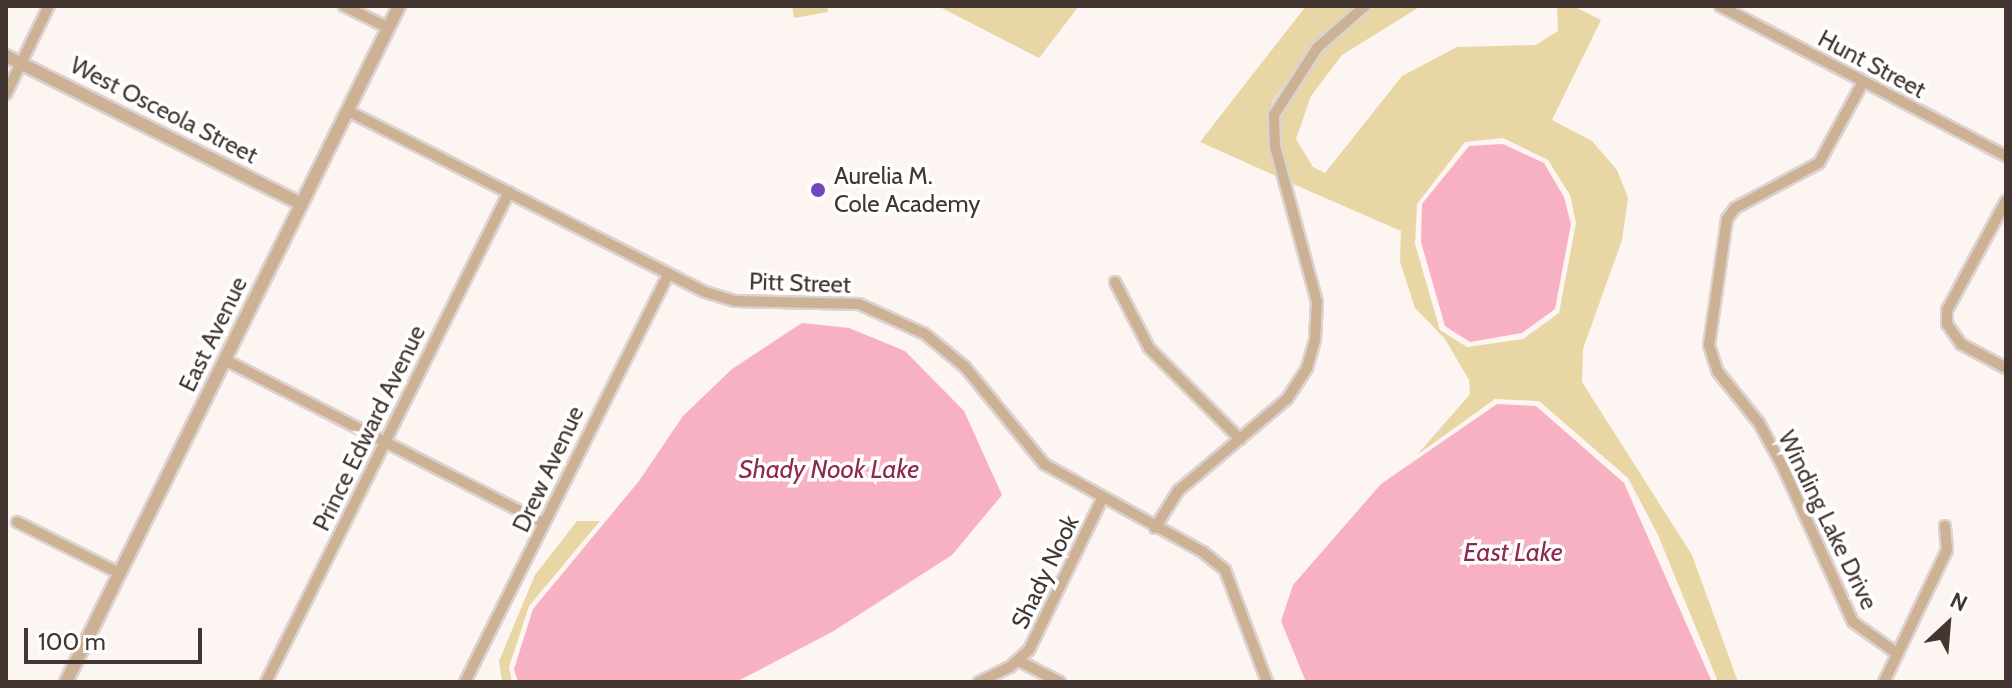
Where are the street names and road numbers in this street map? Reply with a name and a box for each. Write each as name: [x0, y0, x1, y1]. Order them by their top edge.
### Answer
street label: Hunt Street: [1813, 24, 1931, 104]
street label: West Osceola Street: [66, 50, 262, 170]
street label: Pitt Street: [749, 267, 851, 299]
street label: East Avenue: [173, 272, 253, 396]
street label: Prince Edward Avenue: [307, 320, 431, 536]
street label: Drew Avenue: [506, 401, 590, 537]
street label: Winding Lake Drive: [1772, 426, 1884, 614]
street label: Shady Nook: [1005, 510, 1085, 634]

